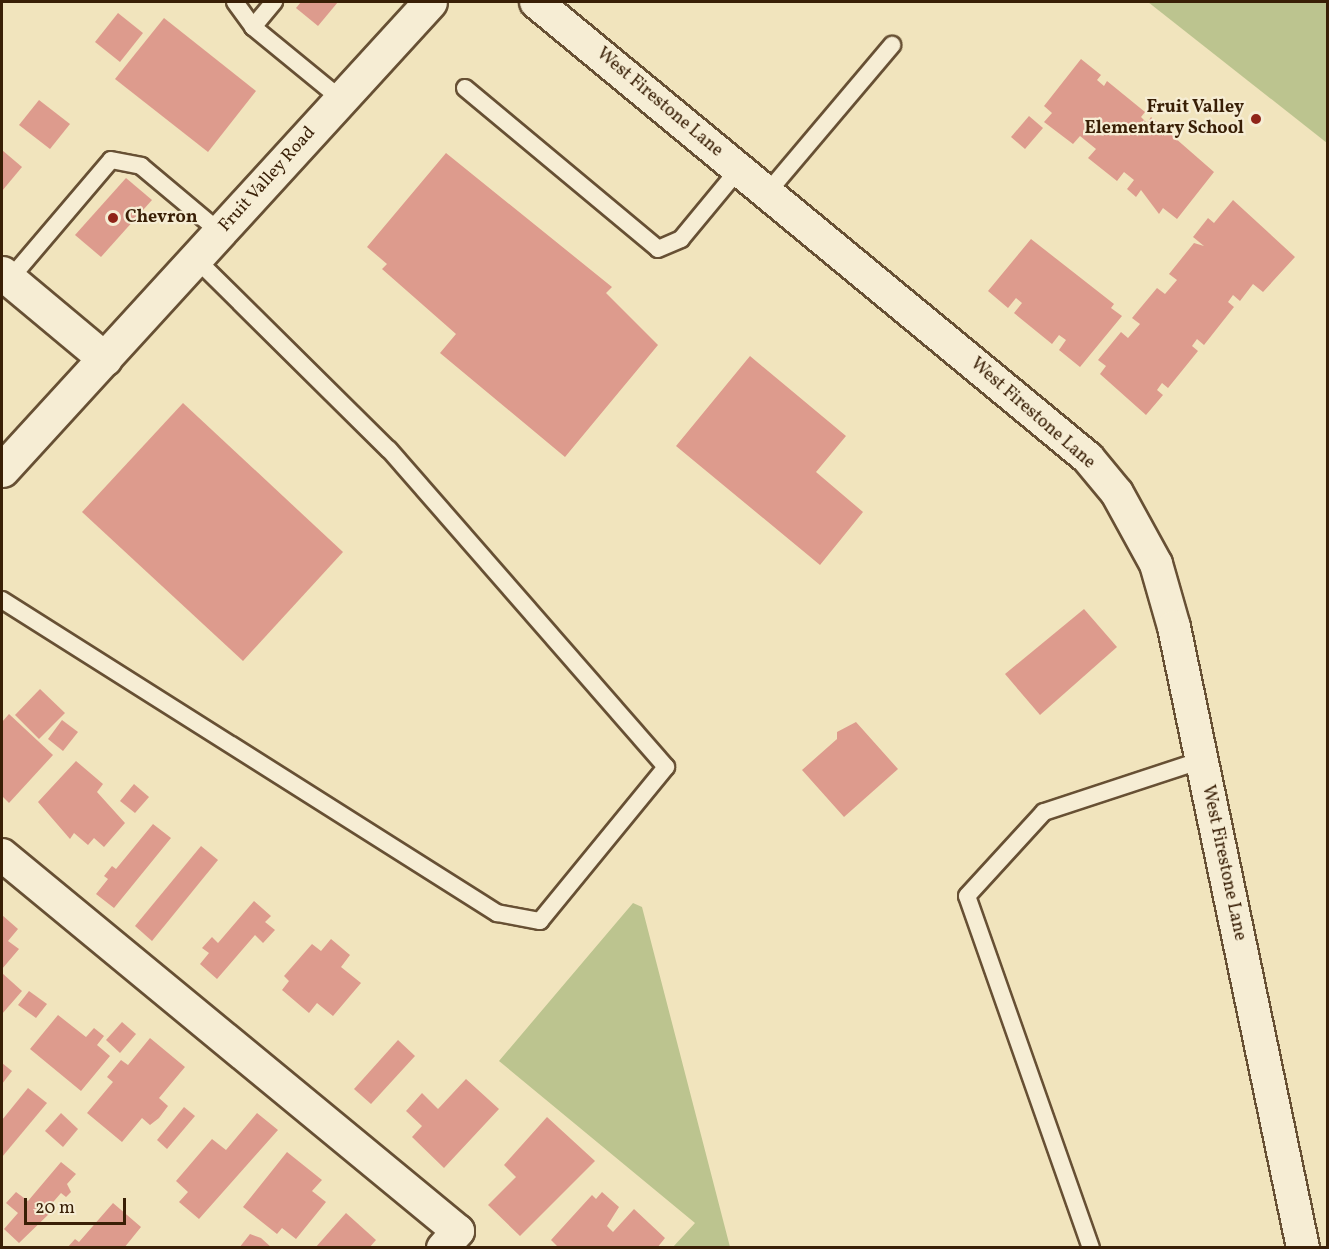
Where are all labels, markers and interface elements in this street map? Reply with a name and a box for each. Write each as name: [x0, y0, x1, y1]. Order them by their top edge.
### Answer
street label: West Firestone Lane: [591, 44, 727, 162]
place label: Fruit Valley Elementary School: [1084, 98, 1244, 140]
marker: Fruit Valley Elementary School: [1249, 112, 1263, 126]
street label: Fruit Valley Road: [215, 122, 321, 238]
place label: Chevron: [125, 207, 198, 229]
marker: Chevron: [106, 211, 120, 225]
street label: West Firestone Lane: [965, 354, 1099, 474]
street label: West Firestone Lane: [1196, 783, 1250, 943]
scale bar: [27, 1186, 129, 1224]
text: 20 m: [35, 1196, 75, 1221]

